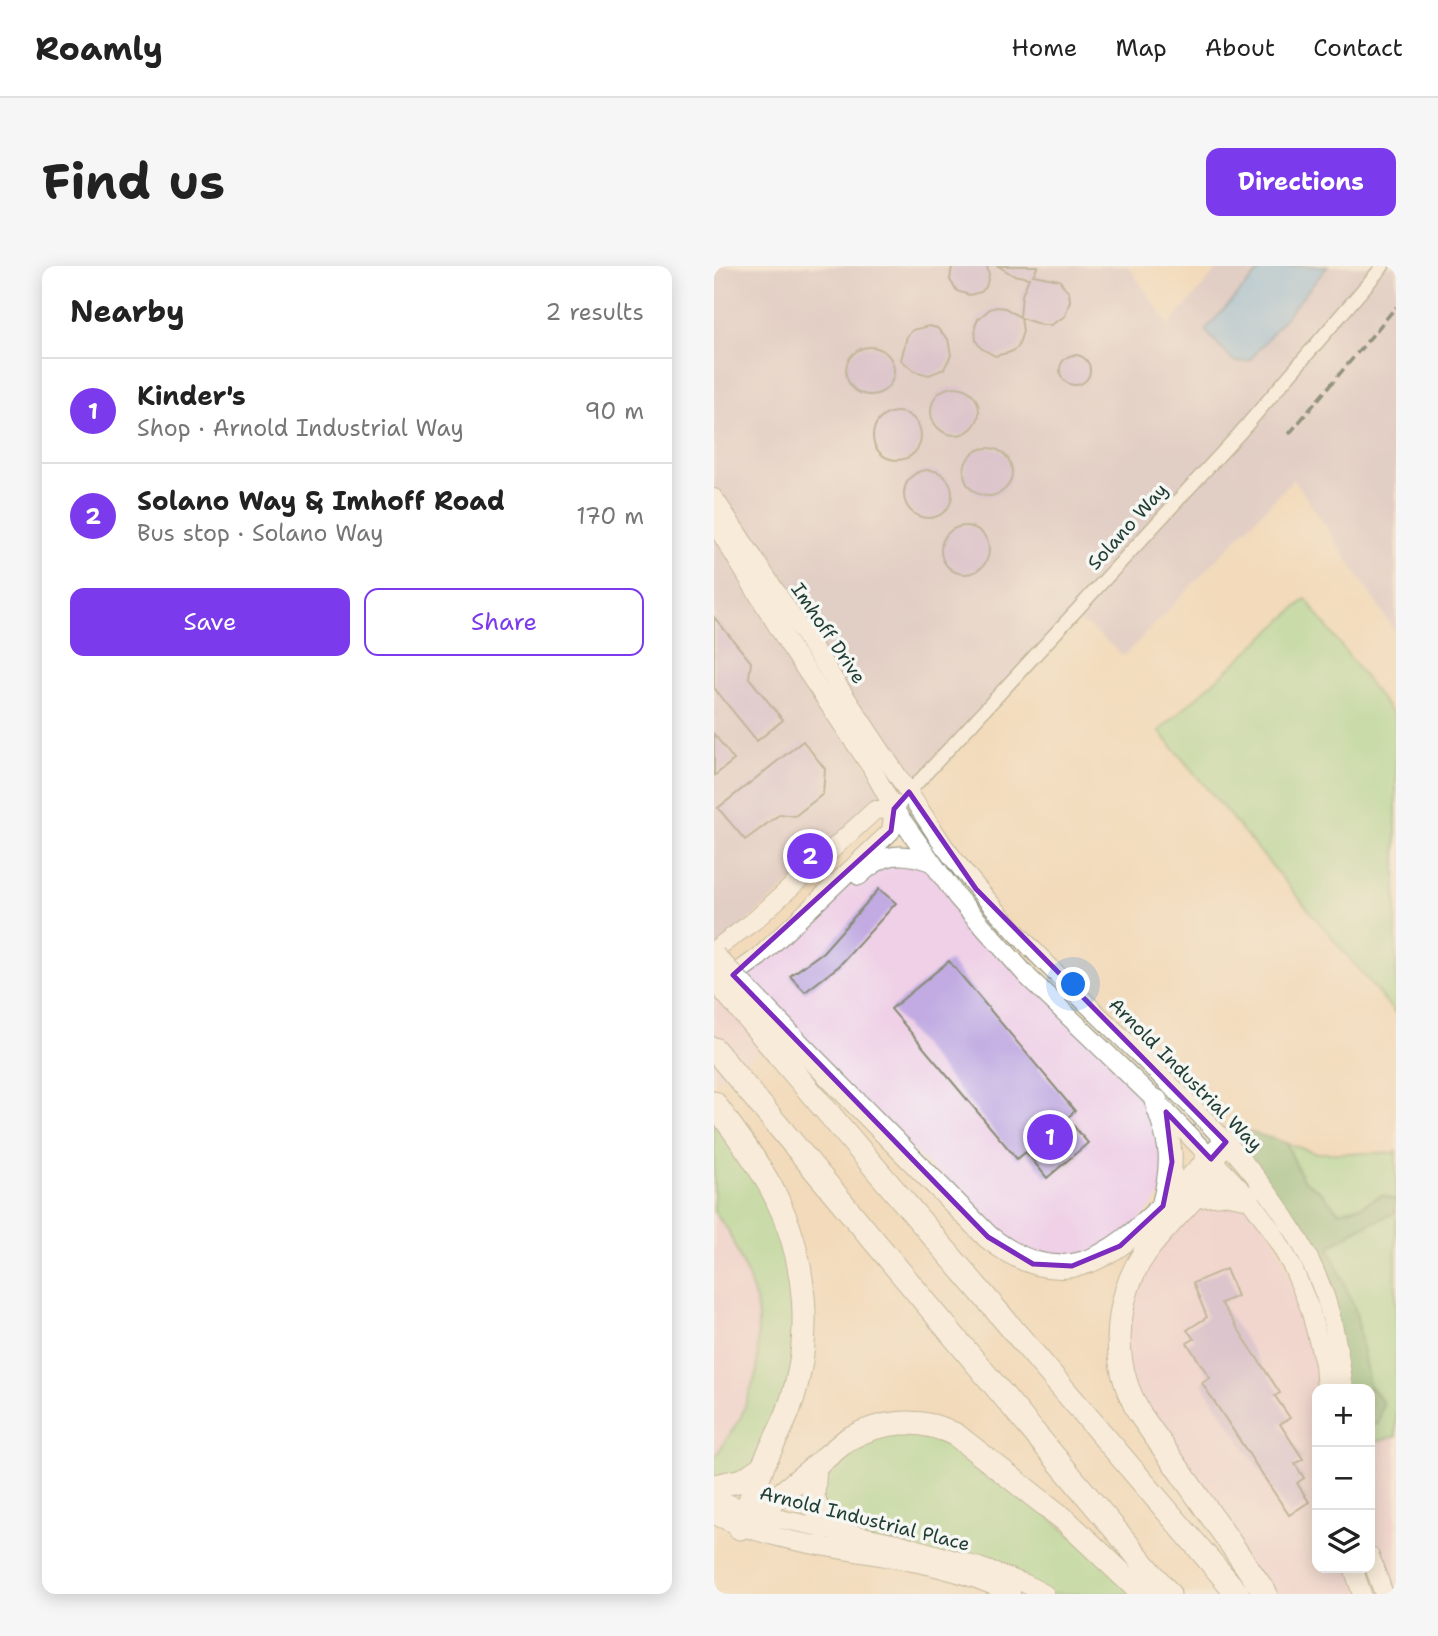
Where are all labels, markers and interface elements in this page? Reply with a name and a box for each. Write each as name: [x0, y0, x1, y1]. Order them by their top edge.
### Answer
text: Roamly: [35, 26, 163, 71]
text: Home: [1011, 32, 1077, 64]
text: Map: [1115, 32, 1167, 64]
text: About: [1205, 32, 1275, 64]
text: Contact: [1313, 32, 1403, 64]
button: Directions: [1206, 148, 1396, 216]
text: Find us: [42, 149, 225, 215]
text: Nearby: [70, 291, 185, 332]
text: 2 results: [545, 297, 644, 327]
text: Kinder's: [137, 378, 246, 413]
text: 1: [88, 396, 98, 426]
text: 90 m: [584, 396, 644, 426]
text: Shop · Arnold Industrial Way: [137, 413, 464, 443]
street label: Solano Way: [1082, 478, 1173, 575]
text: Solano Way & Imhoff Road: [137, 483, 505, 518]
text: 2: [85, 501, 101, 531]
text: 170 m: [576, 501, 644, 531]
text: Bus stop · Solano Way: [137, 518, 384, 548]
street label: Imhoff Drive: [786, 578, 872, 689]
button: Save: [70, 588, 350, 656]
button: Share: [364, 588, 644, 656]
pin: 2: [787, 830, 833, 882]
your location: [1056, 967, 1090, 1001]
street label: Arnold Industrial Way: [1103, 992, 1268, 1157]
pin: 1: [1027, 1111, 1073, 1163]
map controls: [1312, 1384, 1375, 1573]
button: +: [1312, 1384, 1375, 1447]
button: −: [1312, 1447, 1375, 1510]
street label: Arnold Industrial Place: [757, 1480, 973, 1557]
button: layers: [1312, 1510, 1375, 1573]

